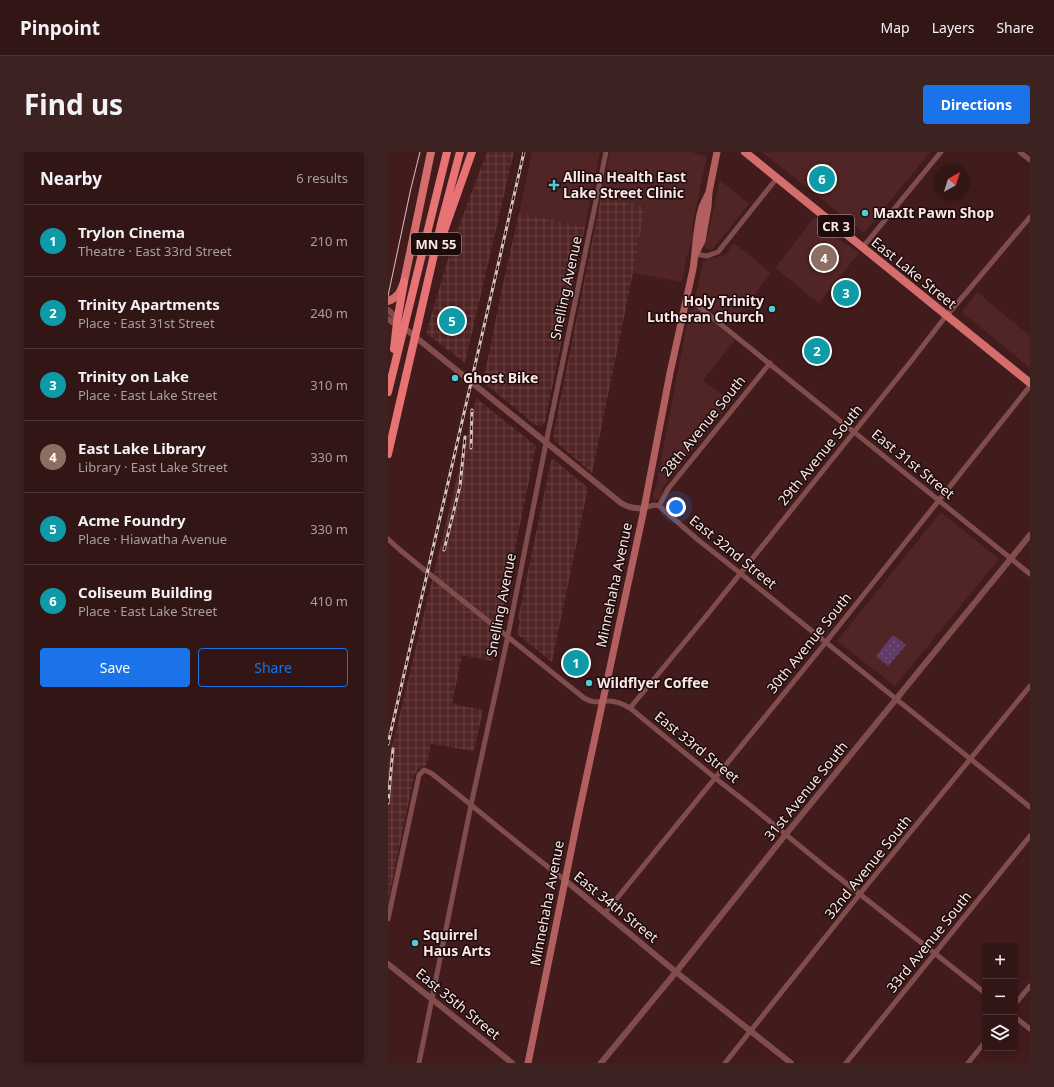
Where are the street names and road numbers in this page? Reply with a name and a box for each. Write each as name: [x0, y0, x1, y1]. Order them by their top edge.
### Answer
road number: CR 3: [818, 215, 854, 237]
street label: East Lake Street: [868, 232, 961, 313]
road number: MN 55: [411, 233, 461, 255]
street label: Snelling Avenue: [545, 234, 586, 341]
street label: 28th Avenue South: [656, 371, 749, 480]
street label: 29th Avenue South: [773, 400, 866, 509]
street label: East 31st Street: [868, 424, 959, 503]
street label: East 32nd Street: [686, 511, 781, 593]
street label: Minnehaha Avenue: [591, 521, 636, 649]
street label: Snelling Avenue: [481, 551, 520, 658]
street label: 30th Avenue South: [762, 588, 855, 697]
street label: East 33rd Street: [651, 707, 744, 787]
street label: 31st Avenue South: [760, 737, 852, 844]
street label: 32nd Avenue South: [820, 811, 915, 922]
street label: Minnehaha Avenue: [525, 839, 568, 967]
street label: East 34th Street: [570, 867, 663, 947]
street label: 33rd Avenue South: [882, 887, 975, 996]
street label: East 35th Street: [412, 964, 505, 1044]

